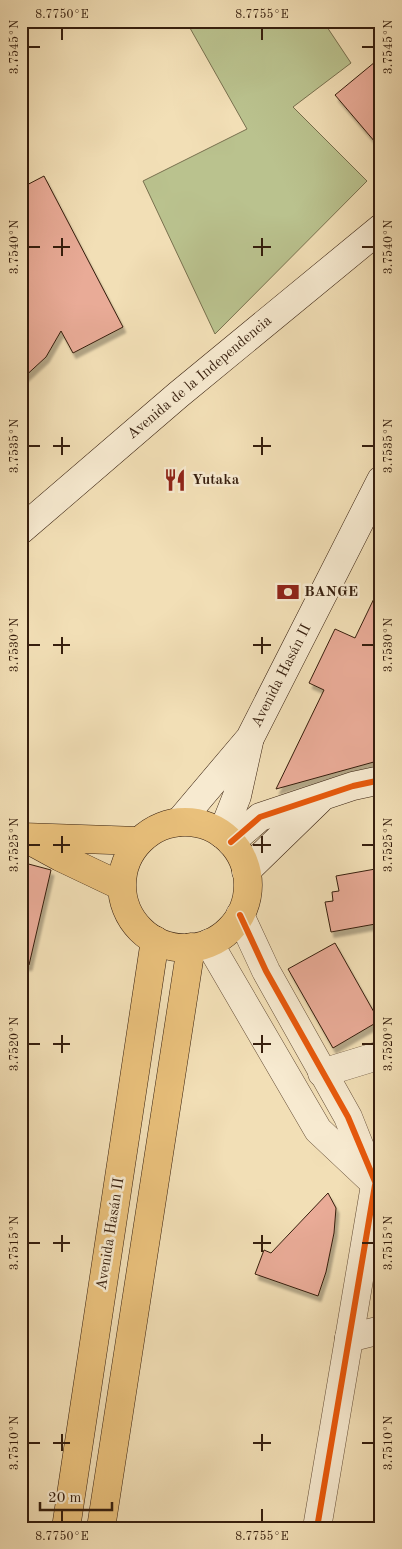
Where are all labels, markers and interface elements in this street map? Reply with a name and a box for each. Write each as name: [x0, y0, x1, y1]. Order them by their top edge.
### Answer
text: 8.7750°E: [35, 8, 89, 21]
text: 8.7755°E: [235, 8, 289, 21]
text: 3.7545°N: [8, 20, 21, 74]
text: 3.7545°N: [382, 20, 395, 74]
text: 3.7540°N: [8, 220, 21, 274]
text: 3.7540°N: [382, 220, 395, 274]
street label: Avenida de la Independencia: [125, 313, 275, 443]
text: 3.7535°N: [8, 419, 21, 473]
text: 3.7535°N: [382, 419, 395, 473]
restaurant icon: Yutaka: [162, 467, 188, 493]
place label: Yutaka: [192, 473, 240, 488]
bank icon: BANGE: [275, 579, 301, 605]
place label: BANGE: [304, 585, 358, 600]
text: 3.7530°N: [8, 618, 21, 672]
text: 3.7530°N: [382, 618, 395, 672]
street label: Avenida Hasán II: [250, 622, 314, 730]
text: 3.7525°N: [8, 818, 21, 872]
text: 3.7525°N: [382, 818, 395, 872]
text: 3.7520°N: [8, 1017, 21, 1071]
text: 3.7520°N: [382, 1017, 395, 1071]
street label: Avenida Hasán II: [95, 1177, 127, 1291]
text: 3.7515°N: [8, 1216, 21, 1270]
text: 3.7515°N: [382, 1216, 395, 1270]
text: 3.7510°N: [8, 1416, 21, 1470]
text: 3.7510°N: [382, 1416, 395, 1470]
scale bar: [40, 1479, 112, 1511]
text: 20 m: [48, 1491, 82, 1506]
text: 8.7750°E: [35, 1530, 89, 1543]
text: 8.7755°E: [235, 1530, 289, 1543]

